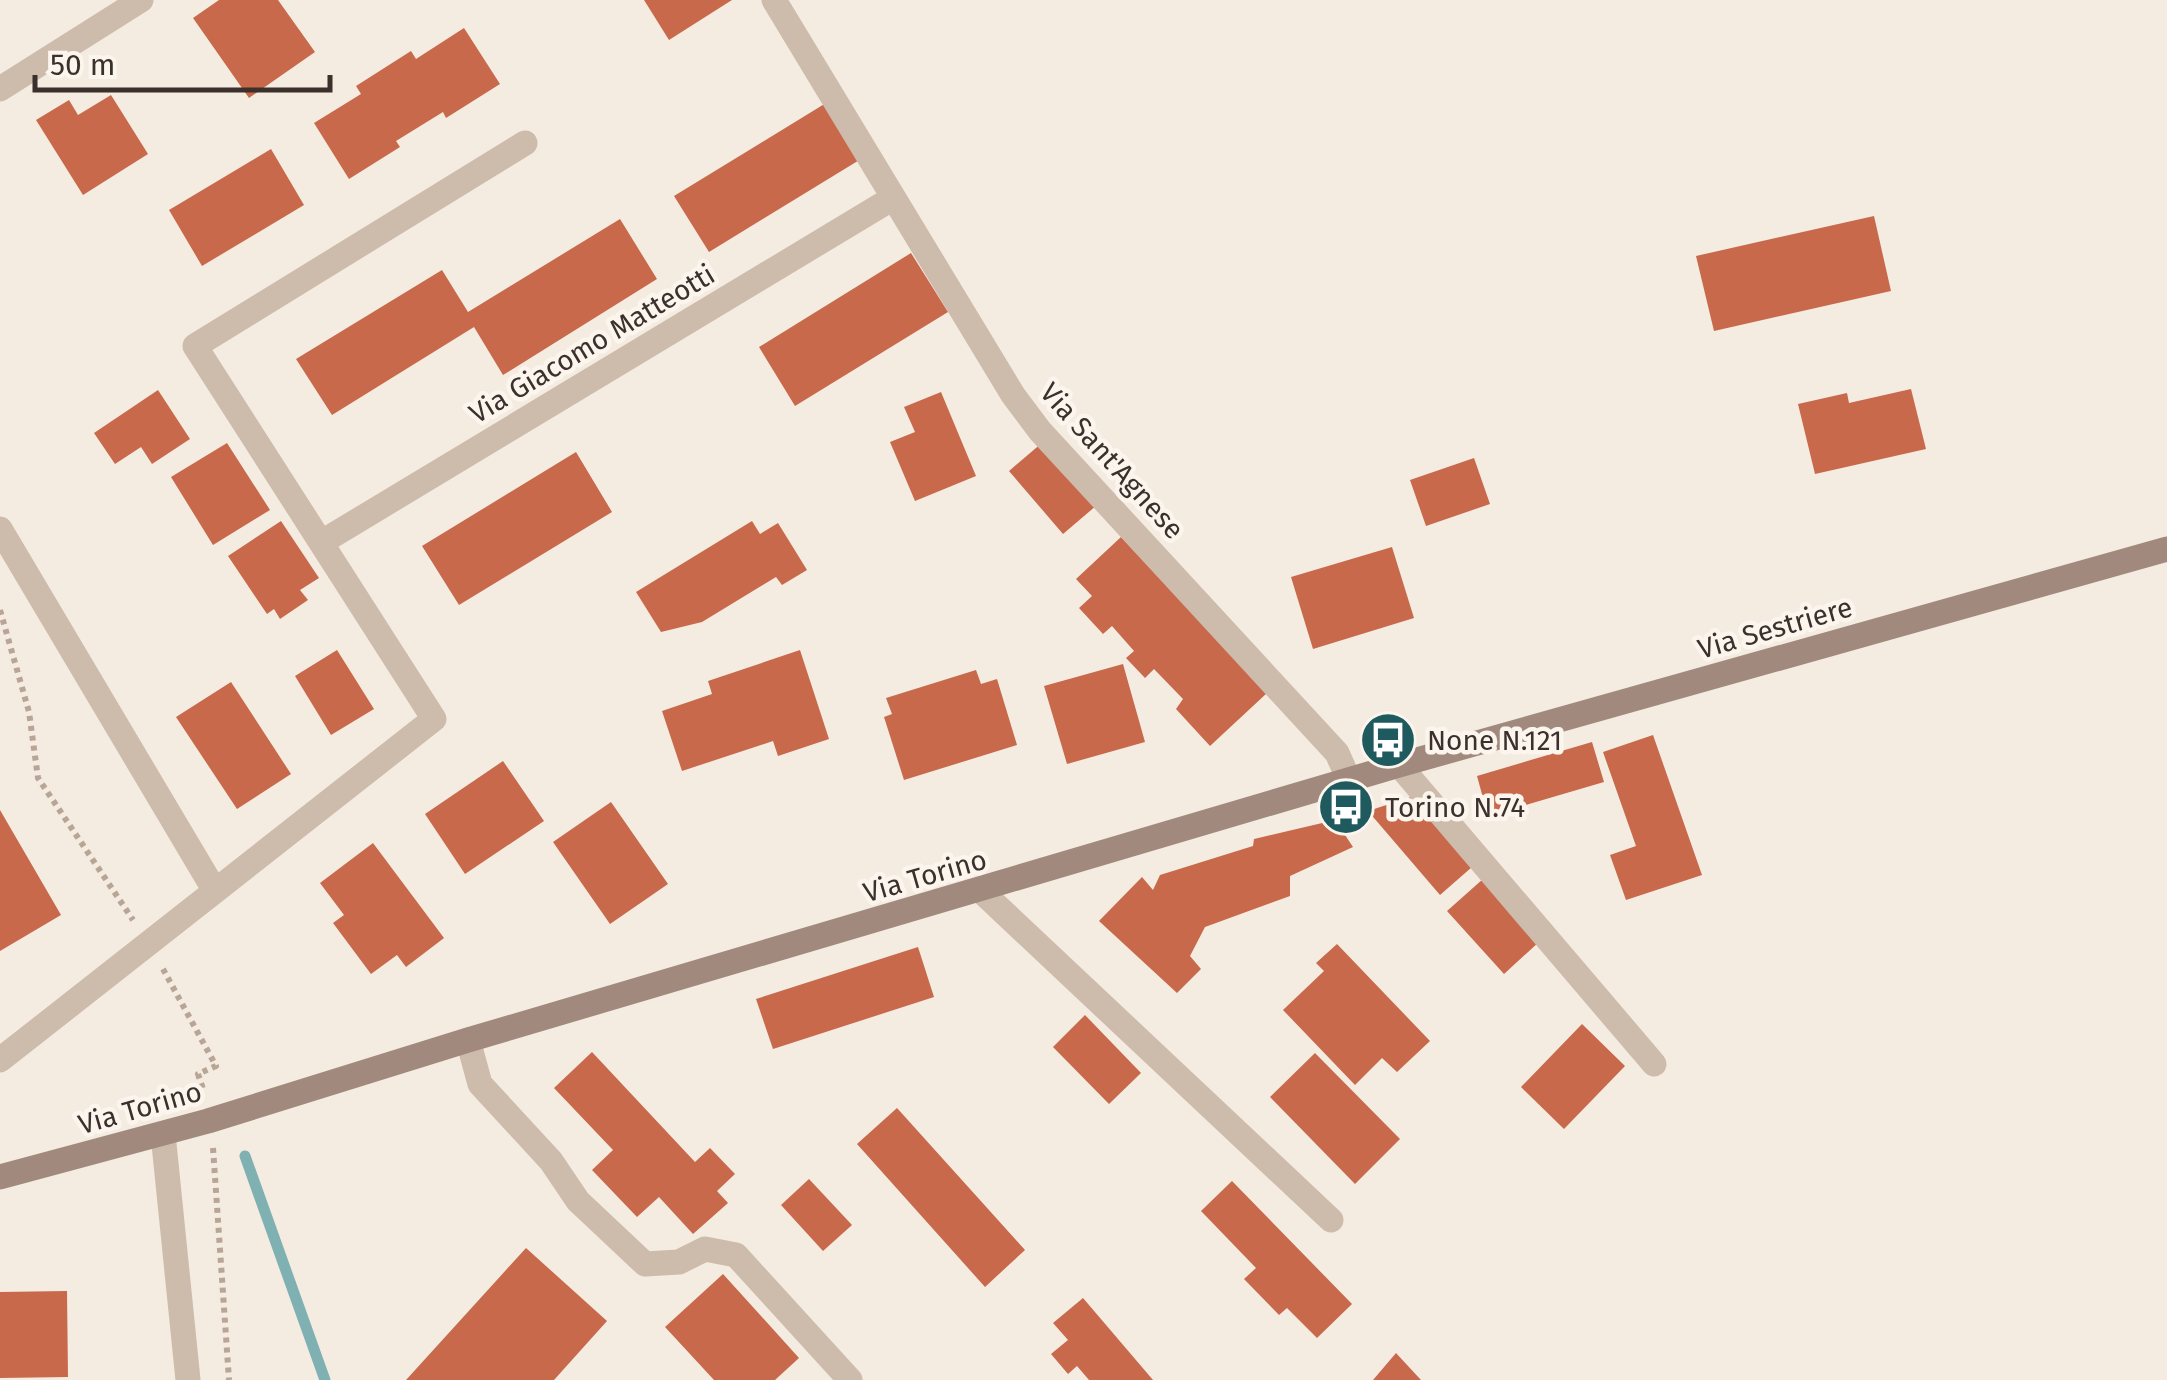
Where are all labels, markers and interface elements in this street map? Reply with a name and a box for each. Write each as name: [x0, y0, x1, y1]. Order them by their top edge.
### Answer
scale bar: [35, 30, 330, 92]
text: 50 m: [50, 47, 115, 83]
street label: Via Giacomo Matteotti: [463, 258, 721, 430]
street label: Via Sant'Agnese: [1033, 376, 1191, 546]
street label: Via Sestriere: [1694, 590, 1856, 666]
bus stop icon: None N.121: [1358, 710, 1418, 770]
place label: None N.121: [1427, 724, 1562, 757]
bus stop icon: Torino N.74: [1316, 777, 1376, 837]
place label: Torino N.74: [1385, 791, 1525, 824]
street label: Via Torino: [859, 843, 991, 909]
street label: Via Torino: [74, 1075, 206, 1141]

